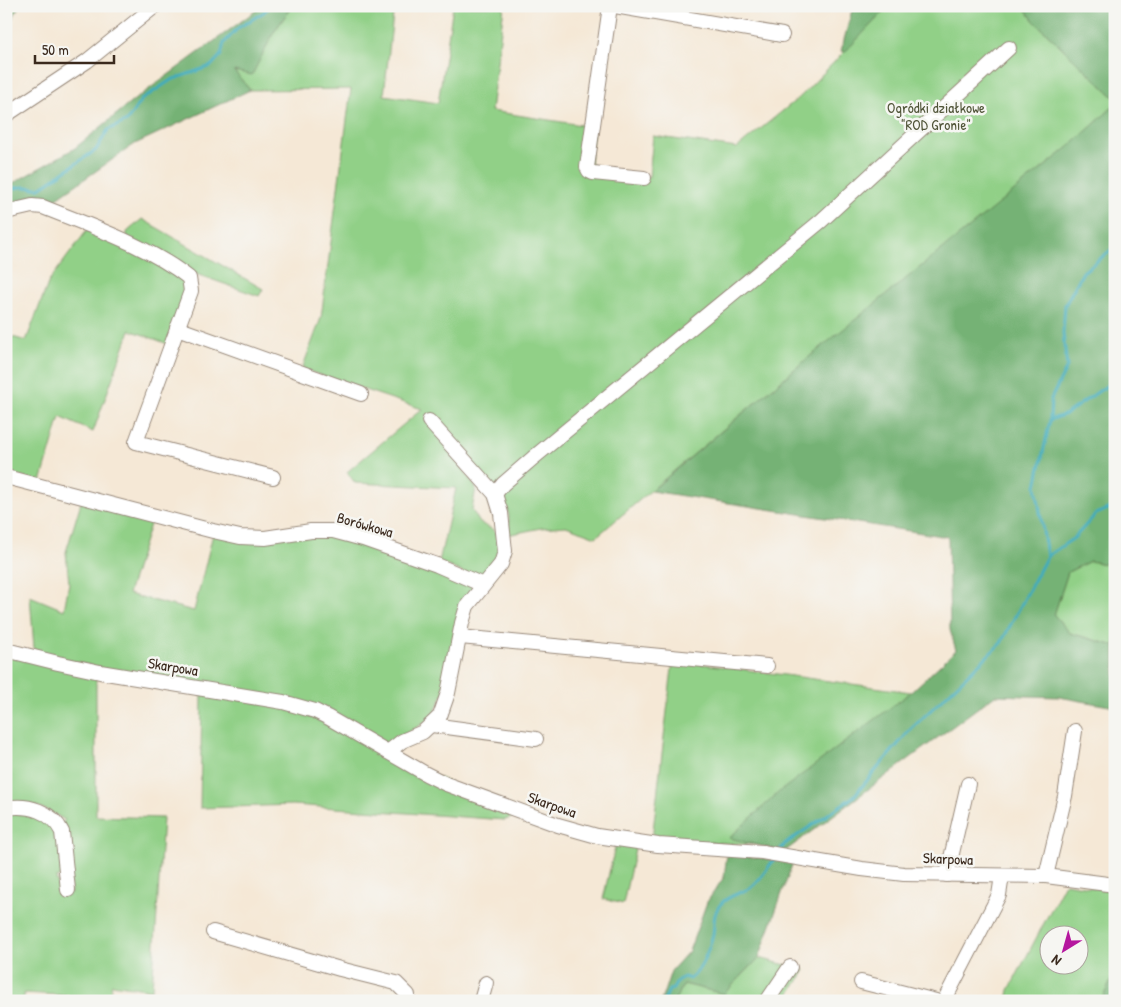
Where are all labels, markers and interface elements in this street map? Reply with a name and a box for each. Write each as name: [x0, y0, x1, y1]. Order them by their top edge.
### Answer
scale bar: [35, 32, 114, 64]
text: 50 m: [42, 39, 69, 60]
park label: Ogródki działkowe "ROD Gronie": [887, 97, 985, 135]
street label: Borówkowa: [335, 506, 396, 543]
street label: Skarpowa: [147, 652, 200, 681]
street label: Skarpowa: [525, 786, 579, 823]
street label: Skarpowa: [923, 847, 974, 870]
north arrow: [1038, 924, 1088, 974]
text: N: [1047, 951, 1065, 971]

